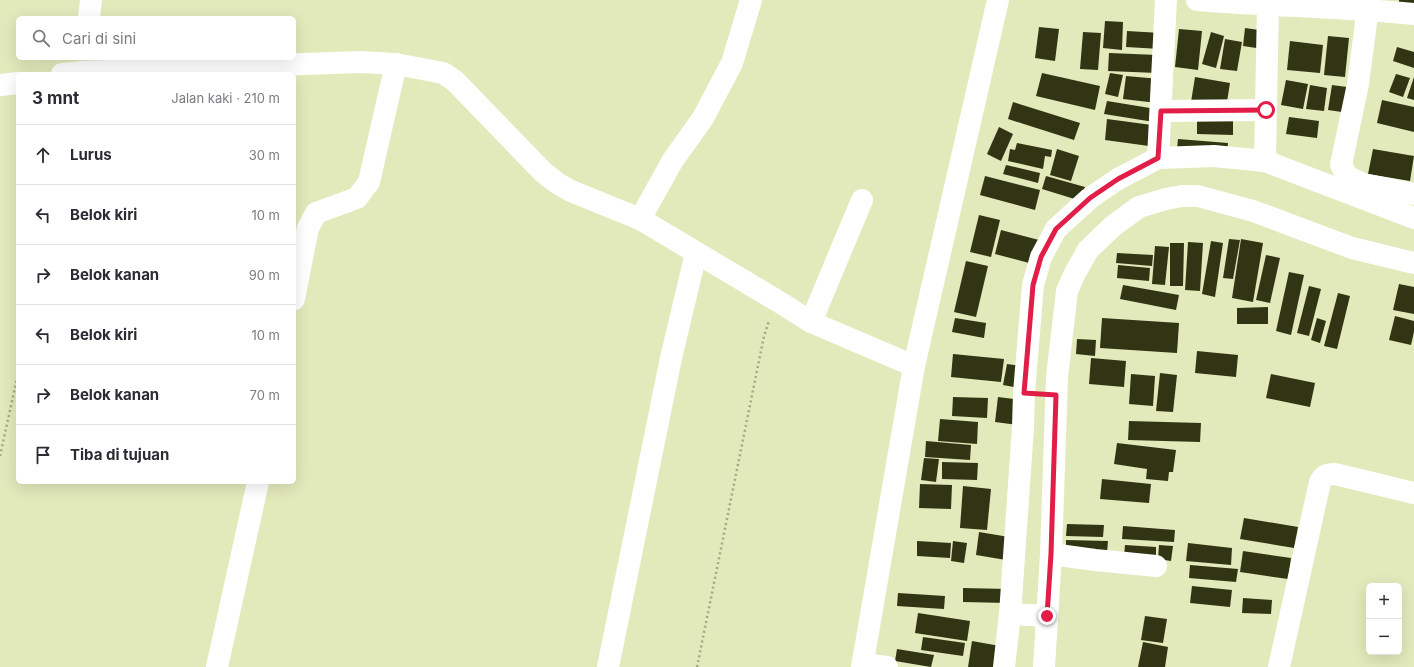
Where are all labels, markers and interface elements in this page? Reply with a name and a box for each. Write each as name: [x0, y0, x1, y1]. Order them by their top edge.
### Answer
search box: [16, 16, 296, 60]
icon: search: [30, 27, 52, 49]
text: Cari di sini: [62, 29, 136, 48]
text: 3 mnt: [32, 88, 79, 108]
text: Jalan kaki · 210 m: [171, 90, 280, 106]
route start: [1257, 101, 1275, 119]
icon: ahead: [32, 144, 54, 166]
text: Lurus: [70, 145, 112, 164]
text: 30 m: [249, 147, 280, 163]
icon: left: [32, 204, 54, 226]
text: Belok kiri: [70, 205, 137, 224]
text: 10 m: [251, 207, 280, 223]
icon: right: [32, 264, 54, 286]
text: Belok kanan: [70, 265, 159, 284]
text: 90 m: [249, 267, 280, 283]
icon: left: [32, 324, 54, 346]
text: Belok kiri: [70, 325, 137, 344]
text: 10 m: [251, 327, 280, 343]
icon: right: [32, 384, 54, 406]
text: Belok kanan: [70, 385, 159, 404]
text: 70 m: [250, 387, 280, 403]
icon: arrive: [32, 444, 54, 466]
text: Tiba di tujuan: [70, 445, 169, 464]
map controls: [1366, 583, 1402, 655]
button: +: [1366, 583, 1402, 619]
route end: [1038, 607, 1056, 625]
button: −: [1366, 619, 1402, 655]

